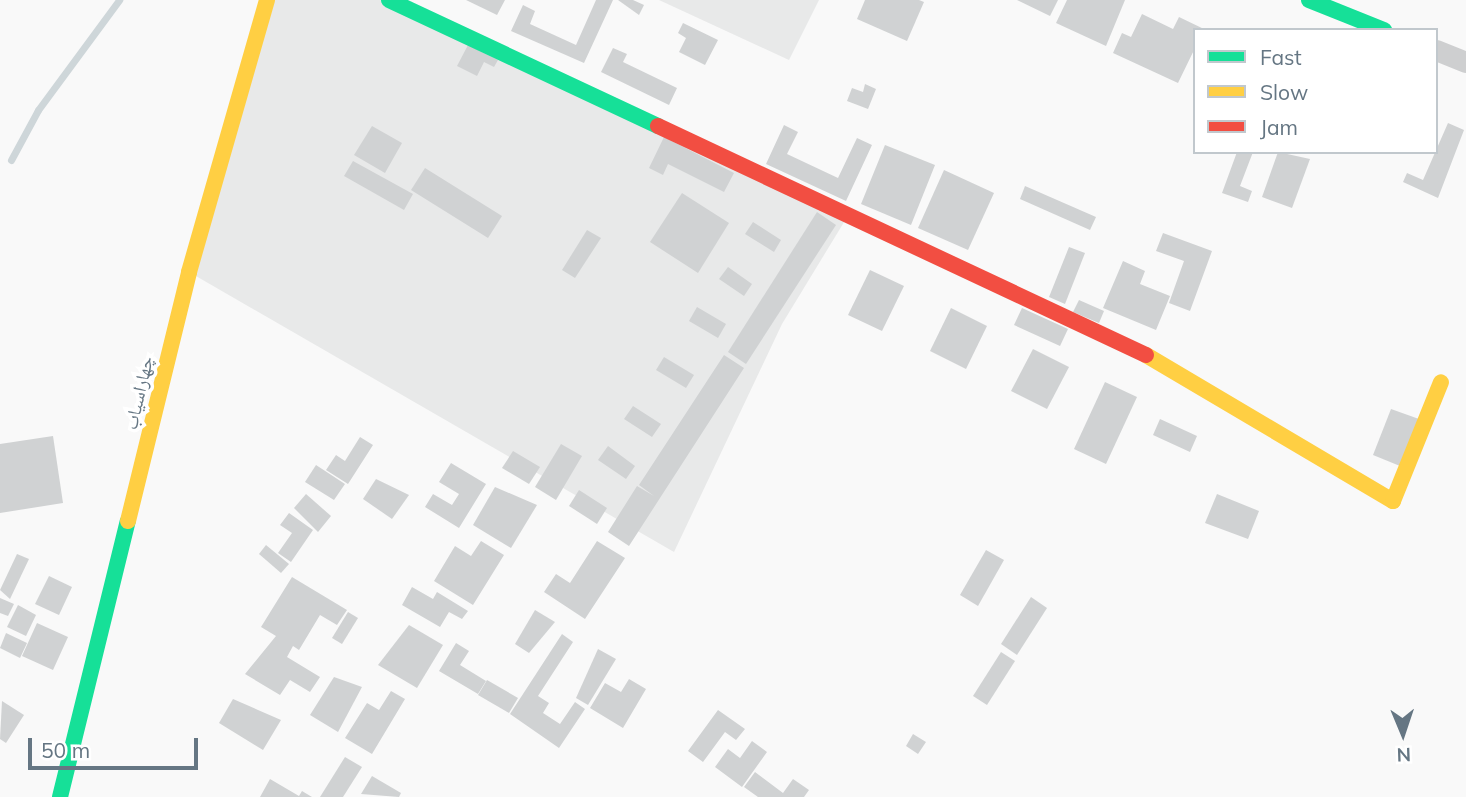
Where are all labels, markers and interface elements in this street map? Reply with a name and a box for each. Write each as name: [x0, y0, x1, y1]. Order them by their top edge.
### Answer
legend: [1193, 28, 1438, 154]
text: Fast: [1260, 44, 1302, 70]
text: Slow: [1260, 79, 1308, 105]
text: Jam: [1260, 114, 1298, 140]
street label: چهاراسیاب: [119, 354, 159, 432]
north arrow: [1368, 699, 1438, 769]
scale bar: [32, 724, 201, 768]
text: 50 m: [41, 737, 90, 763]
text: N: [1396, 743, 1411, 767]

